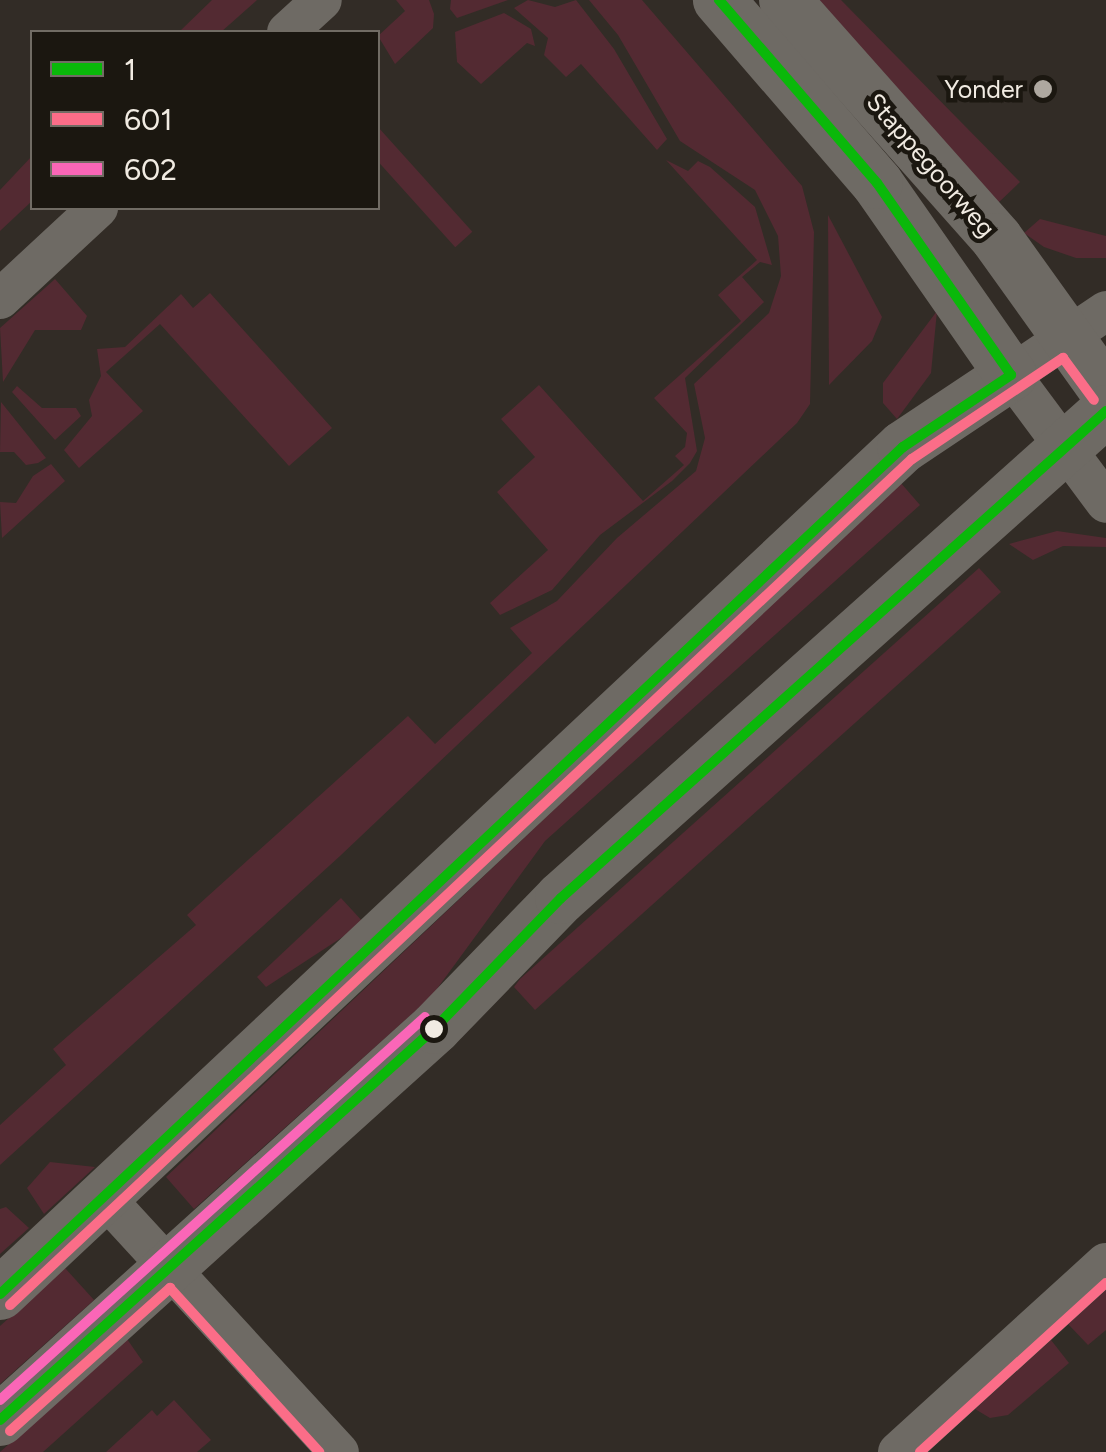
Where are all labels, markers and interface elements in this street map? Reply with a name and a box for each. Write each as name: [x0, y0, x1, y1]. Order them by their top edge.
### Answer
legend: [30, 30, 380, 210]
text: 1: [124, 51, 136, 88]
place label: Yonder: [944, 74, 1023, 104]
marker: Yonder: [1032, 78, 1054, 100]
street label: Stappegoorweg: [860, 87, 1002, 243]
text: 601: [124, 101, 173, 138]
text: 602: [124, 151, 177, 188]
unlabelled marker: [424, 1019, 444, 1039]

